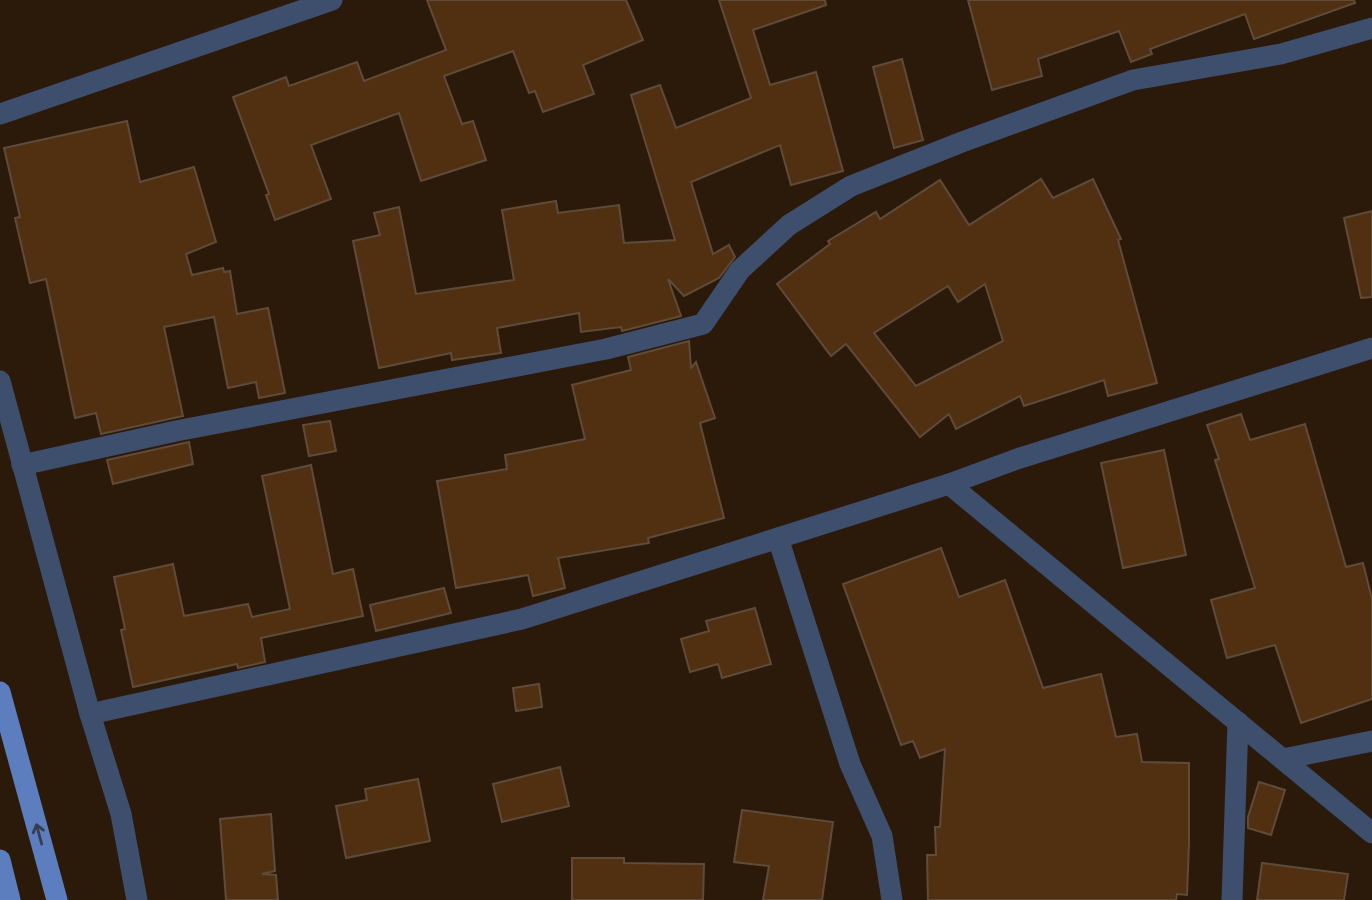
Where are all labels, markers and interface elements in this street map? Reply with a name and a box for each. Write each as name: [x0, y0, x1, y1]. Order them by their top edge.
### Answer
one-way arrow: [32, 823, 45, 846]

